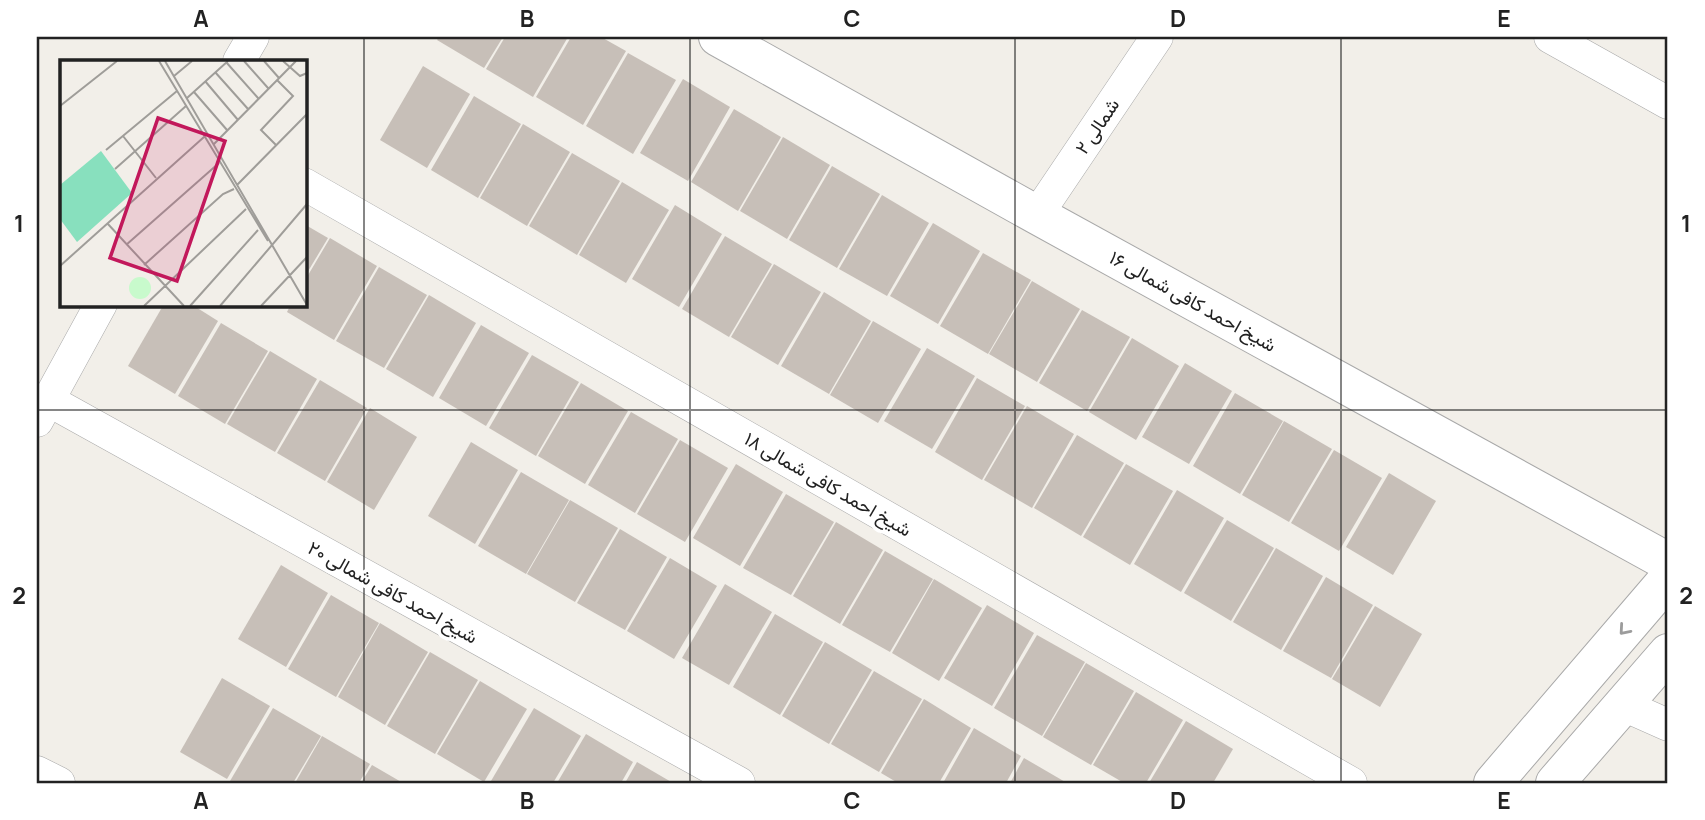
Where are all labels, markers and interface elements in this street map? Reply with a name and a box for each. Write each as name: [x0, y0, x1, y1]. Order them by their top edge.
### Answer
text: A: [193, 2, 209, 34]
text: B: [520, 2, 534, 34]
text: C: [844, 2, 861, 34]
text: D: [1170, 2, 1186, 34]
text: E: [1497, 2, 1511, 34]
inset map: [60, 60, 306, 306]
street label: ۲ شمالی: [1069, 93, 1125, 159]
text: 1: [14, 207, 24, 239]
text: 1: [1681, 207, 1691, 239]
street label: شیخ احمد کافی شمالی ۱۶: [1104, 244, 1281, 359]
street label: شیخ احمد کافی شمالی ۱۸: [739, 425, 916, 543]
street label: شیخ احمد کافی شمالی ۲۰: [303, 534, 483, 650]
text: 2: [12, 579, 26, 611]
text: 2: [1679, 579, 1693, 611]
one-way arrow: [1620, 622, 1632, 635]
text: A: [193, 784, 209, 816]
text: B: [520, 784, 534, 816]
text: C: [844, 784, 861, 816]
text: D: [1170, 784, 1186, 816]
text: E: [1497, 784, 1511, 816]

